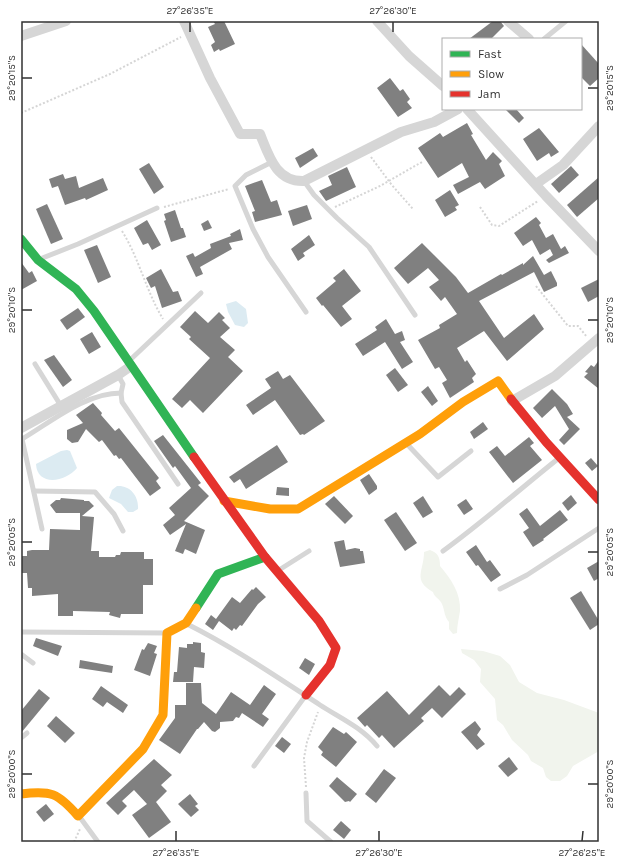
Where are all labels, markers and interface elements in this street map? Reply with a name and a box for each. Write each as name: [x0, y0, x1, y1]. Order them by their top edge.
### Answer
text: 27°26'35"E: [167, 5, 214, 17]
text: 27°26'30"E: [369, 5, 417, 17]
legend: [442, 38, 582, 110]
text: Fast: [478, 47, 502, 61]
text: 29°20'15"S: [6, 55, 18, 101]
text: 29°20'15"S: [604, 65, 616, 111]
text: Slow: [478, 67, 504, 81]
text: Jam: [478, 87, 501, 101]
text: 29°20'10"S: [6, 287, 18, 333]
text: 29°20'10"S: [604, 297, 616, 343]
text: 29°20'05"S: [6, 518, 18, 566]
text: 29°20'05"S: [604, 528, 616, 576]
text: 29°20'00"S: [6, 749, 18, 799]
text: 29°20'00"S: [604, 759, 616, 809]
text: 27°26'35"E: [153, 847, 200, 859]
text: 27°26'30"E: [355, 847, 403, 859]
text: 27°26'25"E: [559, 847, 605, 859]

